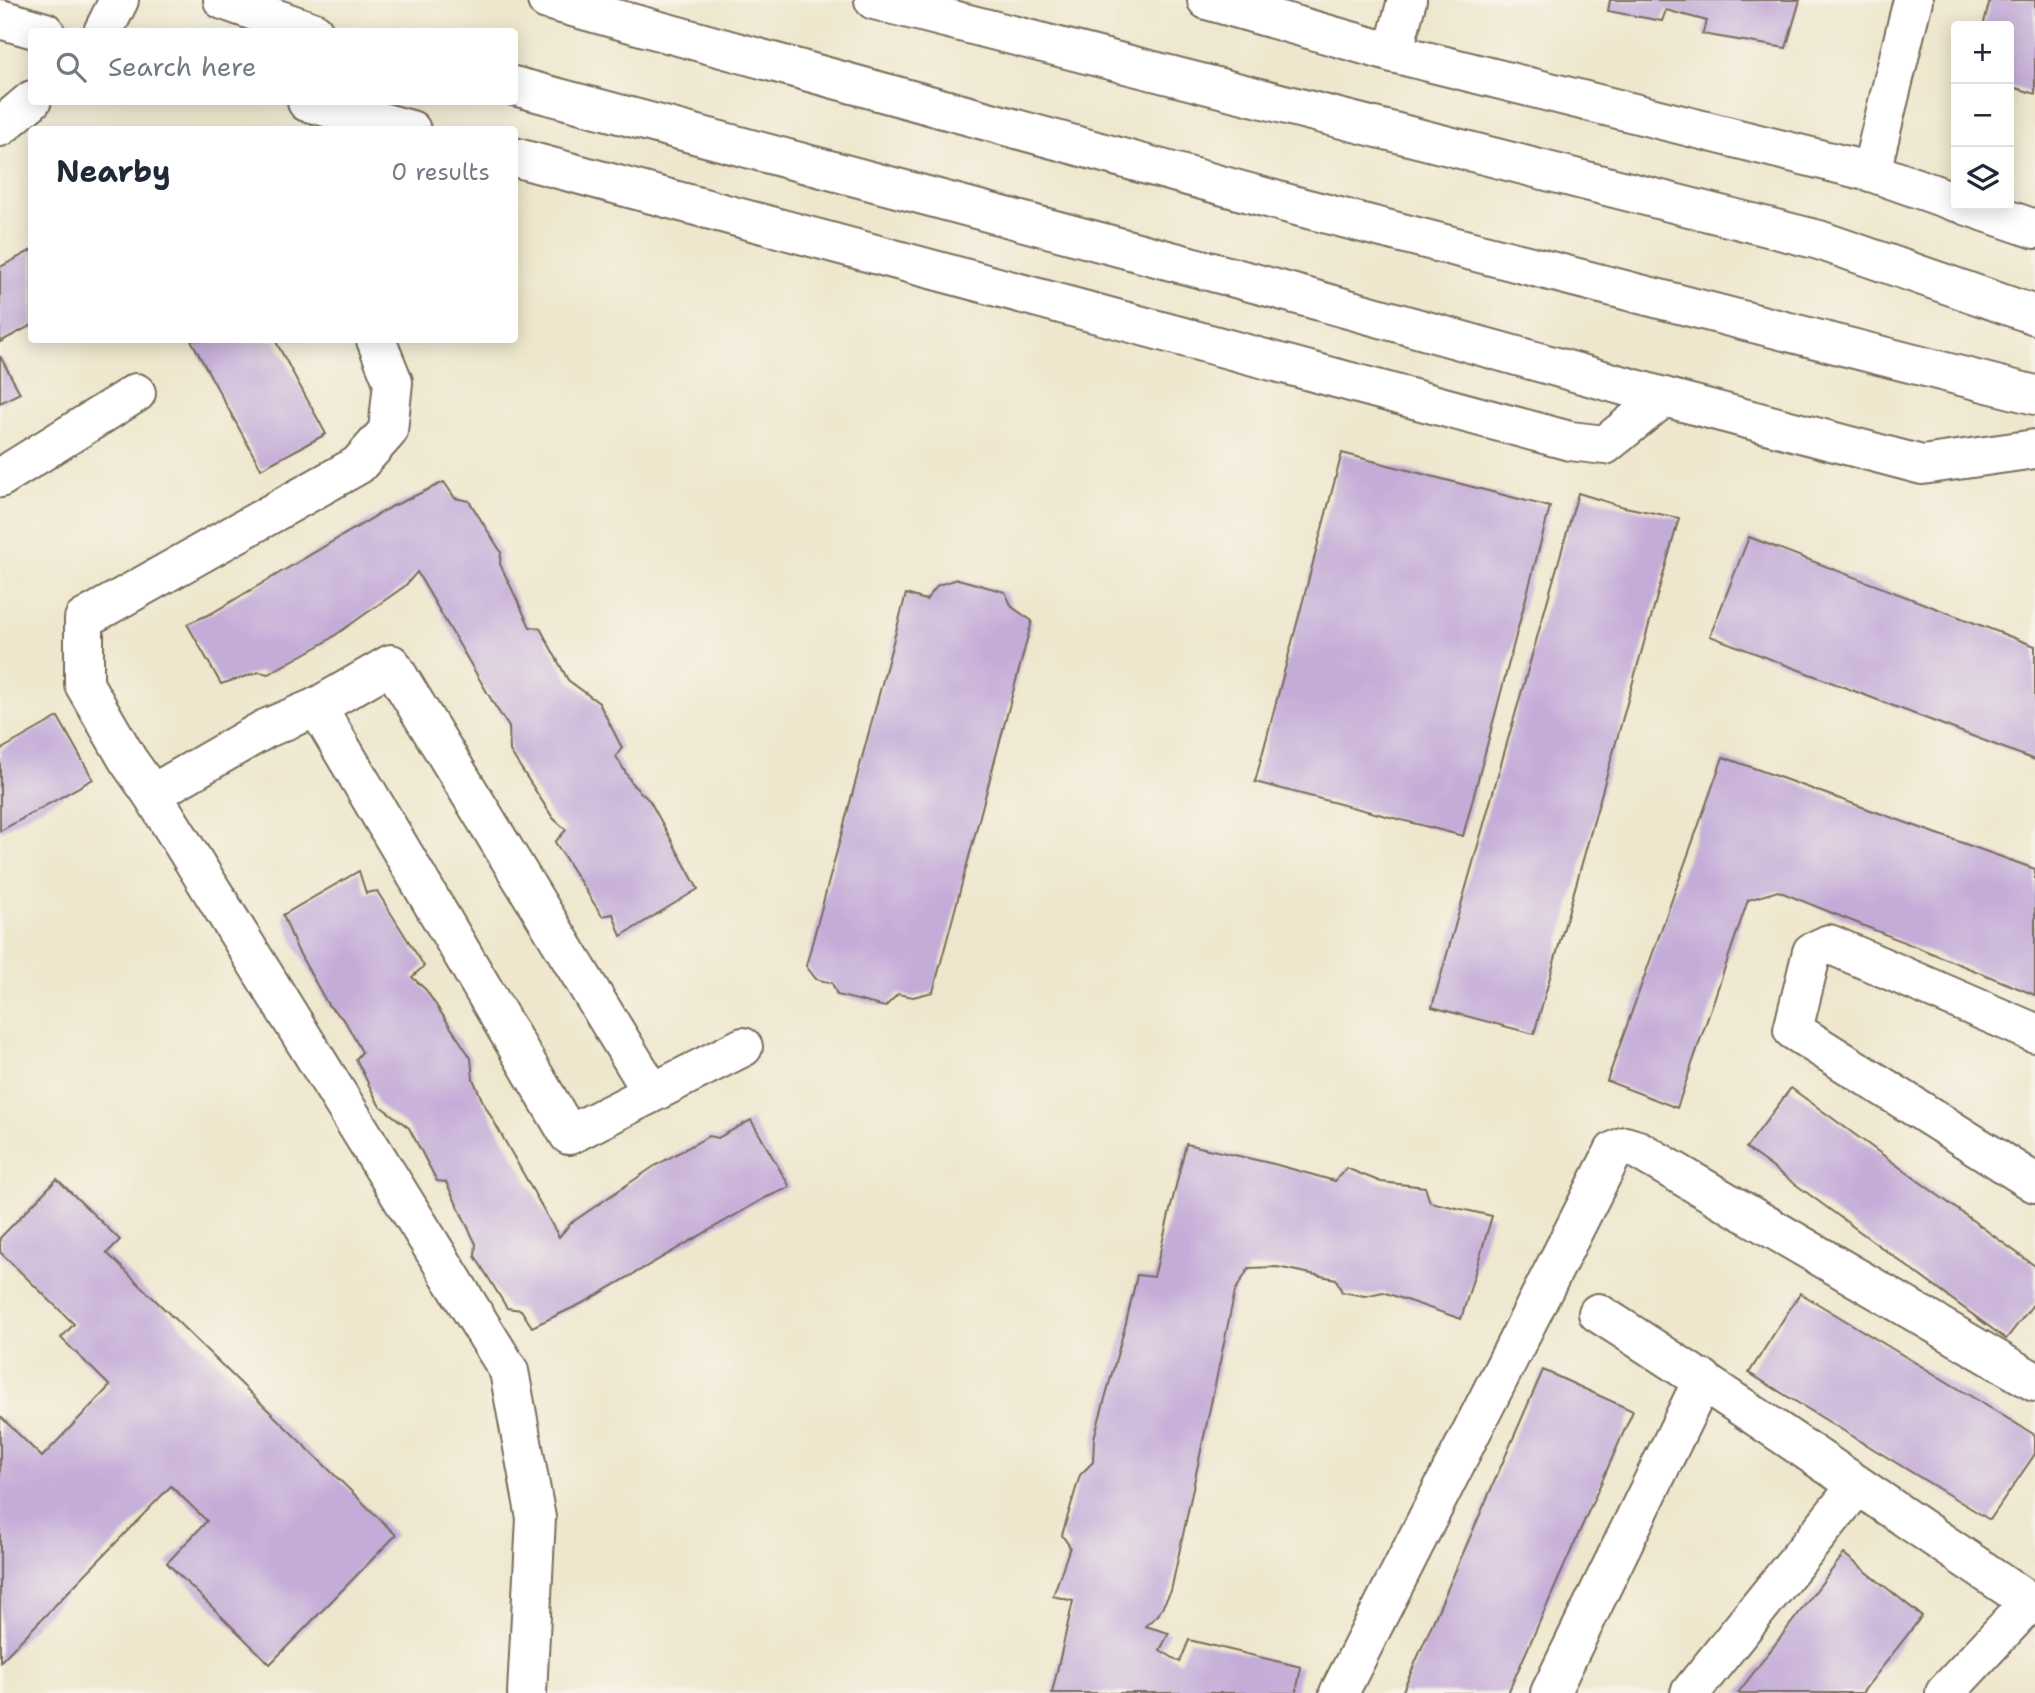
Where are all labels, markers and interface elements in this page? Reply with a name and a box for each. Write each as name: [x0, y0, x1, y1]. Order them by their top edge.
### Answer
map controls: [1951, 21, 2014, 210]
button: +: [1951, 21, 2014, 84]
search box: [28, 28, 518, 105]
icon: search: [52, 48, 90, 86]
text: Search here: [108, 49, 257, 84]
button: −: [1951, 84, 2014, 147]
button: layers: [1951, 147, 2014, 210]
text: Nearby: [56, 151, 171, 192]
text: 0 results: [391, 157, 490, 187]

